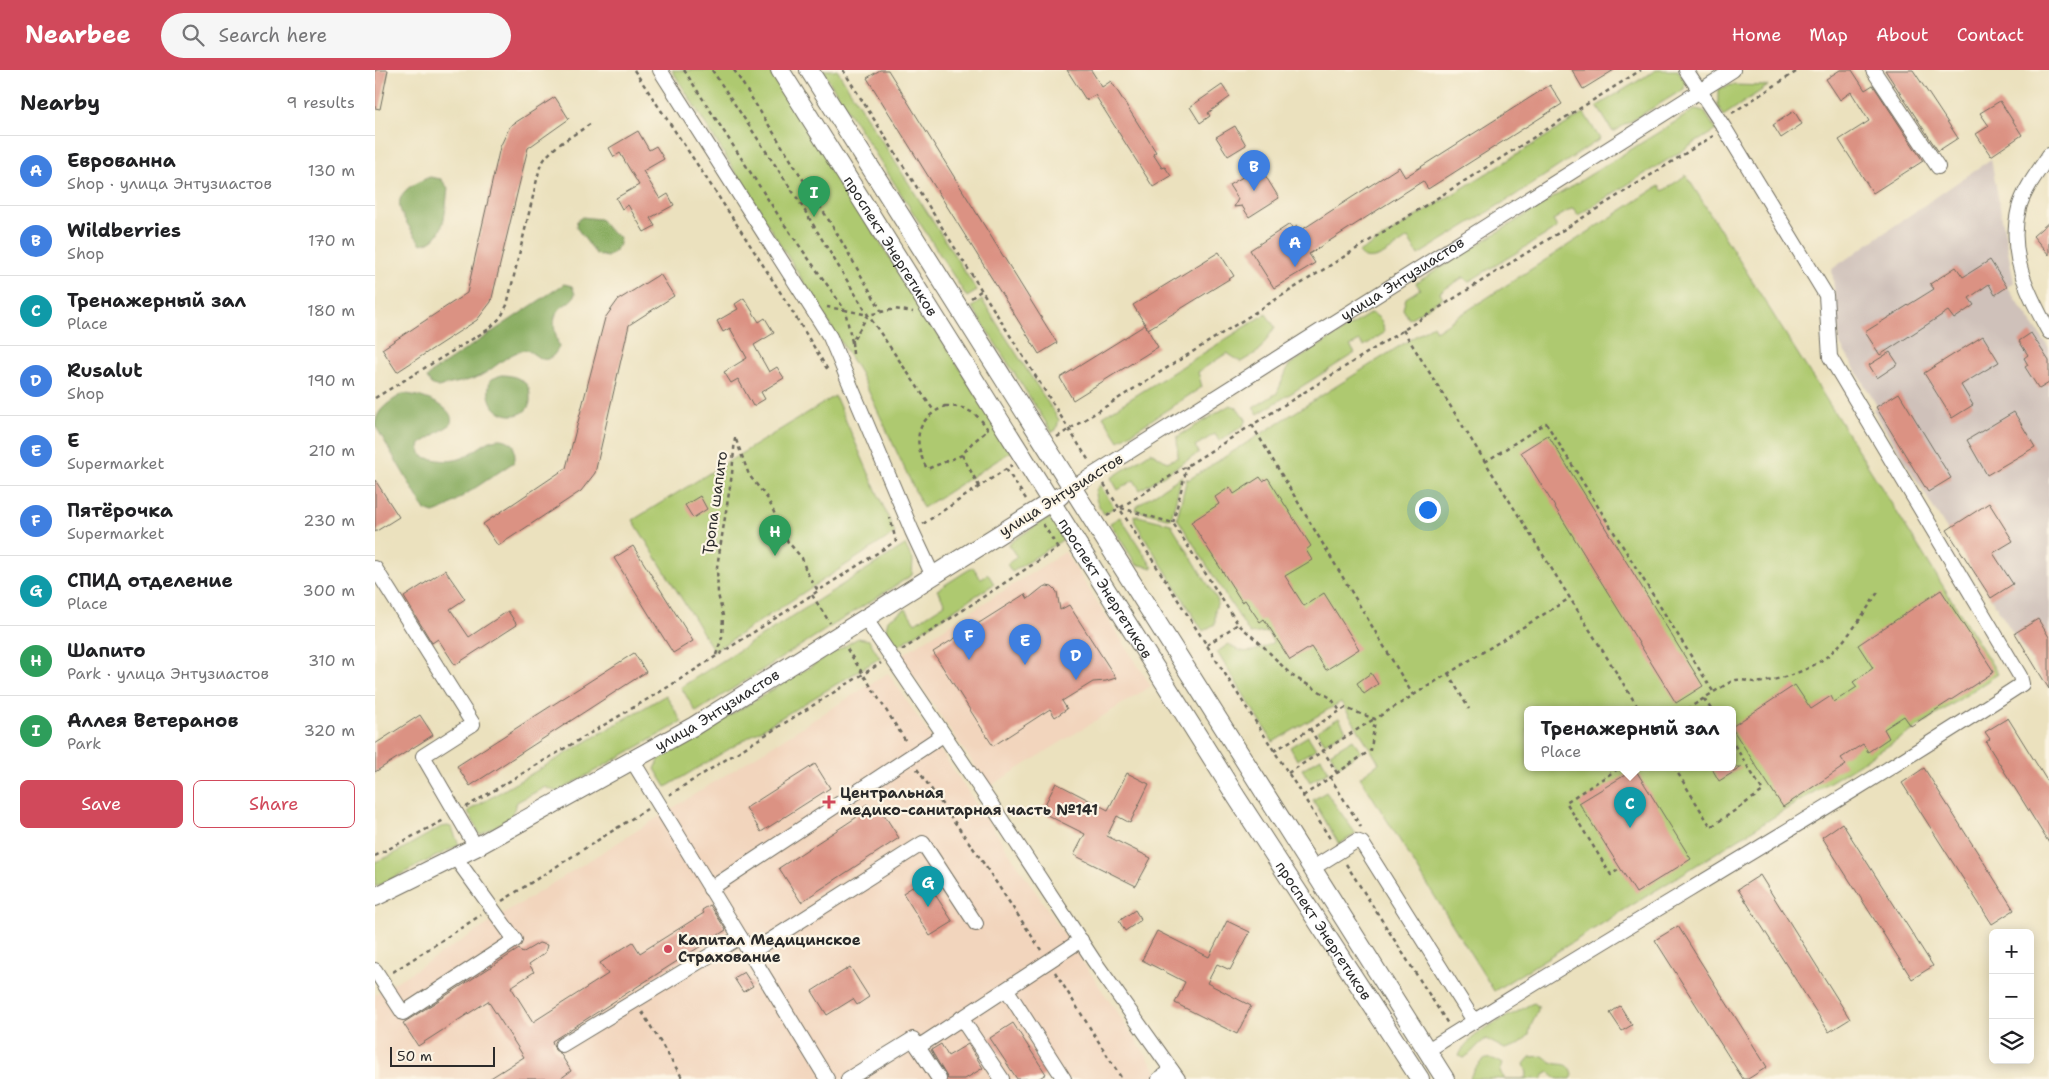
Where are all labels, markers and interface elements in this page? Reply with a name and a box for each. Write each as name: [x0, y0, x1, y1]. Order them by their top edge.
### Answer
search box: [161, 13, 511, 58]
text: Nearbee: [25, 19, 131, 51]
icon: search: [179, 21, 207, 49]
text: Search here: [219, 23, 327, 48]
text: Home: [1732, 23, 1781, 47]
text: Map: [1809, 23, 1848, 47]
text: About: [1876, 23, 1929, 47]
text: Contact: [1957, 23, 2024, 47]
text: Nearby: [20, 89, 100, 117]
text: 9 results: [286, 92, 355, 113]
text: Еврованна: [67, 148, 176, 173]
pin: B: [1238, 150, 1270, 191]
text: A: [30, 160, 42, 181]
text: 130 m: [308, 160, 355, 181]
street label: проспект Энергетиков: [839, 172, 942, 320]
text: Shop · улица Энтузиастов: [67, 173, 272, 194]
pin: I: [798, 176, 830, 217]
text: Wildberries: [67, 218, 181, 243]
pin: A: [1279, 226, 1311, 267]
text: B: [31, 230, 41, 251]
text: 170 m: [308, 230, 355, 251]
street label: улица Энтузиастов: [1337, 232, 1468, 326]
text: Shop: [67, 243, 104, 264]
text: Тренажерный зал: [67, 288, 246, 313]
text: C: [31, 300, 41, 321]
text: 180 m: [307, 300, 355, 321]
text: Place: [67, 313, 108, 334]
text: Rusalut: [67, 358, 142, 383]
text: D: [30, 370, 42, 391]
text: 190 m: [308, 370, 355, 391]
text: Shop: [67, 383, 104, 404]
text: Е: [67, 428, 80, 453]
text: E: [31, 440, 41, 461]
text: 210 m: [308, 440, 355, 461]
street label: улица Энтузиастов: [995, 449, 1127, 541]
street label: Тропа шапито: [698, 450, 732, 556]
text: Supermarket: [67, 453, 164, 474]
your location: [1415, 497, 1441, 523]
text: Пятёрочка: [67, 498, 173, 523]
text: F: [31, 510, 41, 531]
text: 230 m: [303, 510, 355, 531]
street label: проспект Энергетиков: [1054, 514, 1157, 662]
pin: H: [759, 515, 791, 556]
text: Supermarket: [67, 523, 164, 544]
text: СПИД отделение: [67, 568, 233, 593]
text: G: [30, 580, 42, 601]
text: 300 m: [303, 580, 355, 601]
text: Place: [67, 593, 108, 614]
pin: F: [953, 619, 985, 660]
pin: E: [1009, 624, 1041, 665]
text: Шапито: [67, 638, 146, 663]
pin: D: [1060, 639, 1092, 680]
text: H: [30, 650, 42, 671]
text: 310 m: [308, 650, 355, 671]
text: Park · улица Энтузиастов: [67, 663, 269, 684]
street label: улица Энтузиастов: [651, 665, 784, 756]
popup: [1524, 706, 1736, 771]
text: Аллея Ветеранов: [67, 708, 238, 733]
text: Тренажерный зал: [1541, 716, 1720, 741]
text: I: [32, 720, 40, 741]
text: 320 m: [304, 720, 355, 741]
text: Park: [67, 733, 101, 754]
text: Place: [1541, 741, 1581, 762]
button: Save: [20, 780, 183, 828]
button: Share: [193, 780, 355, 828]
place label: Центральная медико-санитарная часть №141: [840, 783, 1098, 820]
pin: C: [1614, 787, 1646, 828]
marker: Центральная медико-санитарная часть №141: [822, 795, 836, 809]
street label: проспект Энергетиков: [1271, 857, 1376, 1004]
pin: G: [912, 866, 944, 907]
map controls: [1989, 929, 2034, 1064]
button: +: [1989, 929, 2034, 974]
place label: Капитал Медицинское Страхование: [678, 930, 861, 967]
marker: Капитал Медицинское Страхование: [662, 943, 674, 955]
button: −: [1989, 974, 2034, 1019]
button: layers: [1989, 1019, 2034, 1064]
scale bar: [390, 1044, 495, 1067]
text: 50 m: [397, 1047, 432, 1065]

